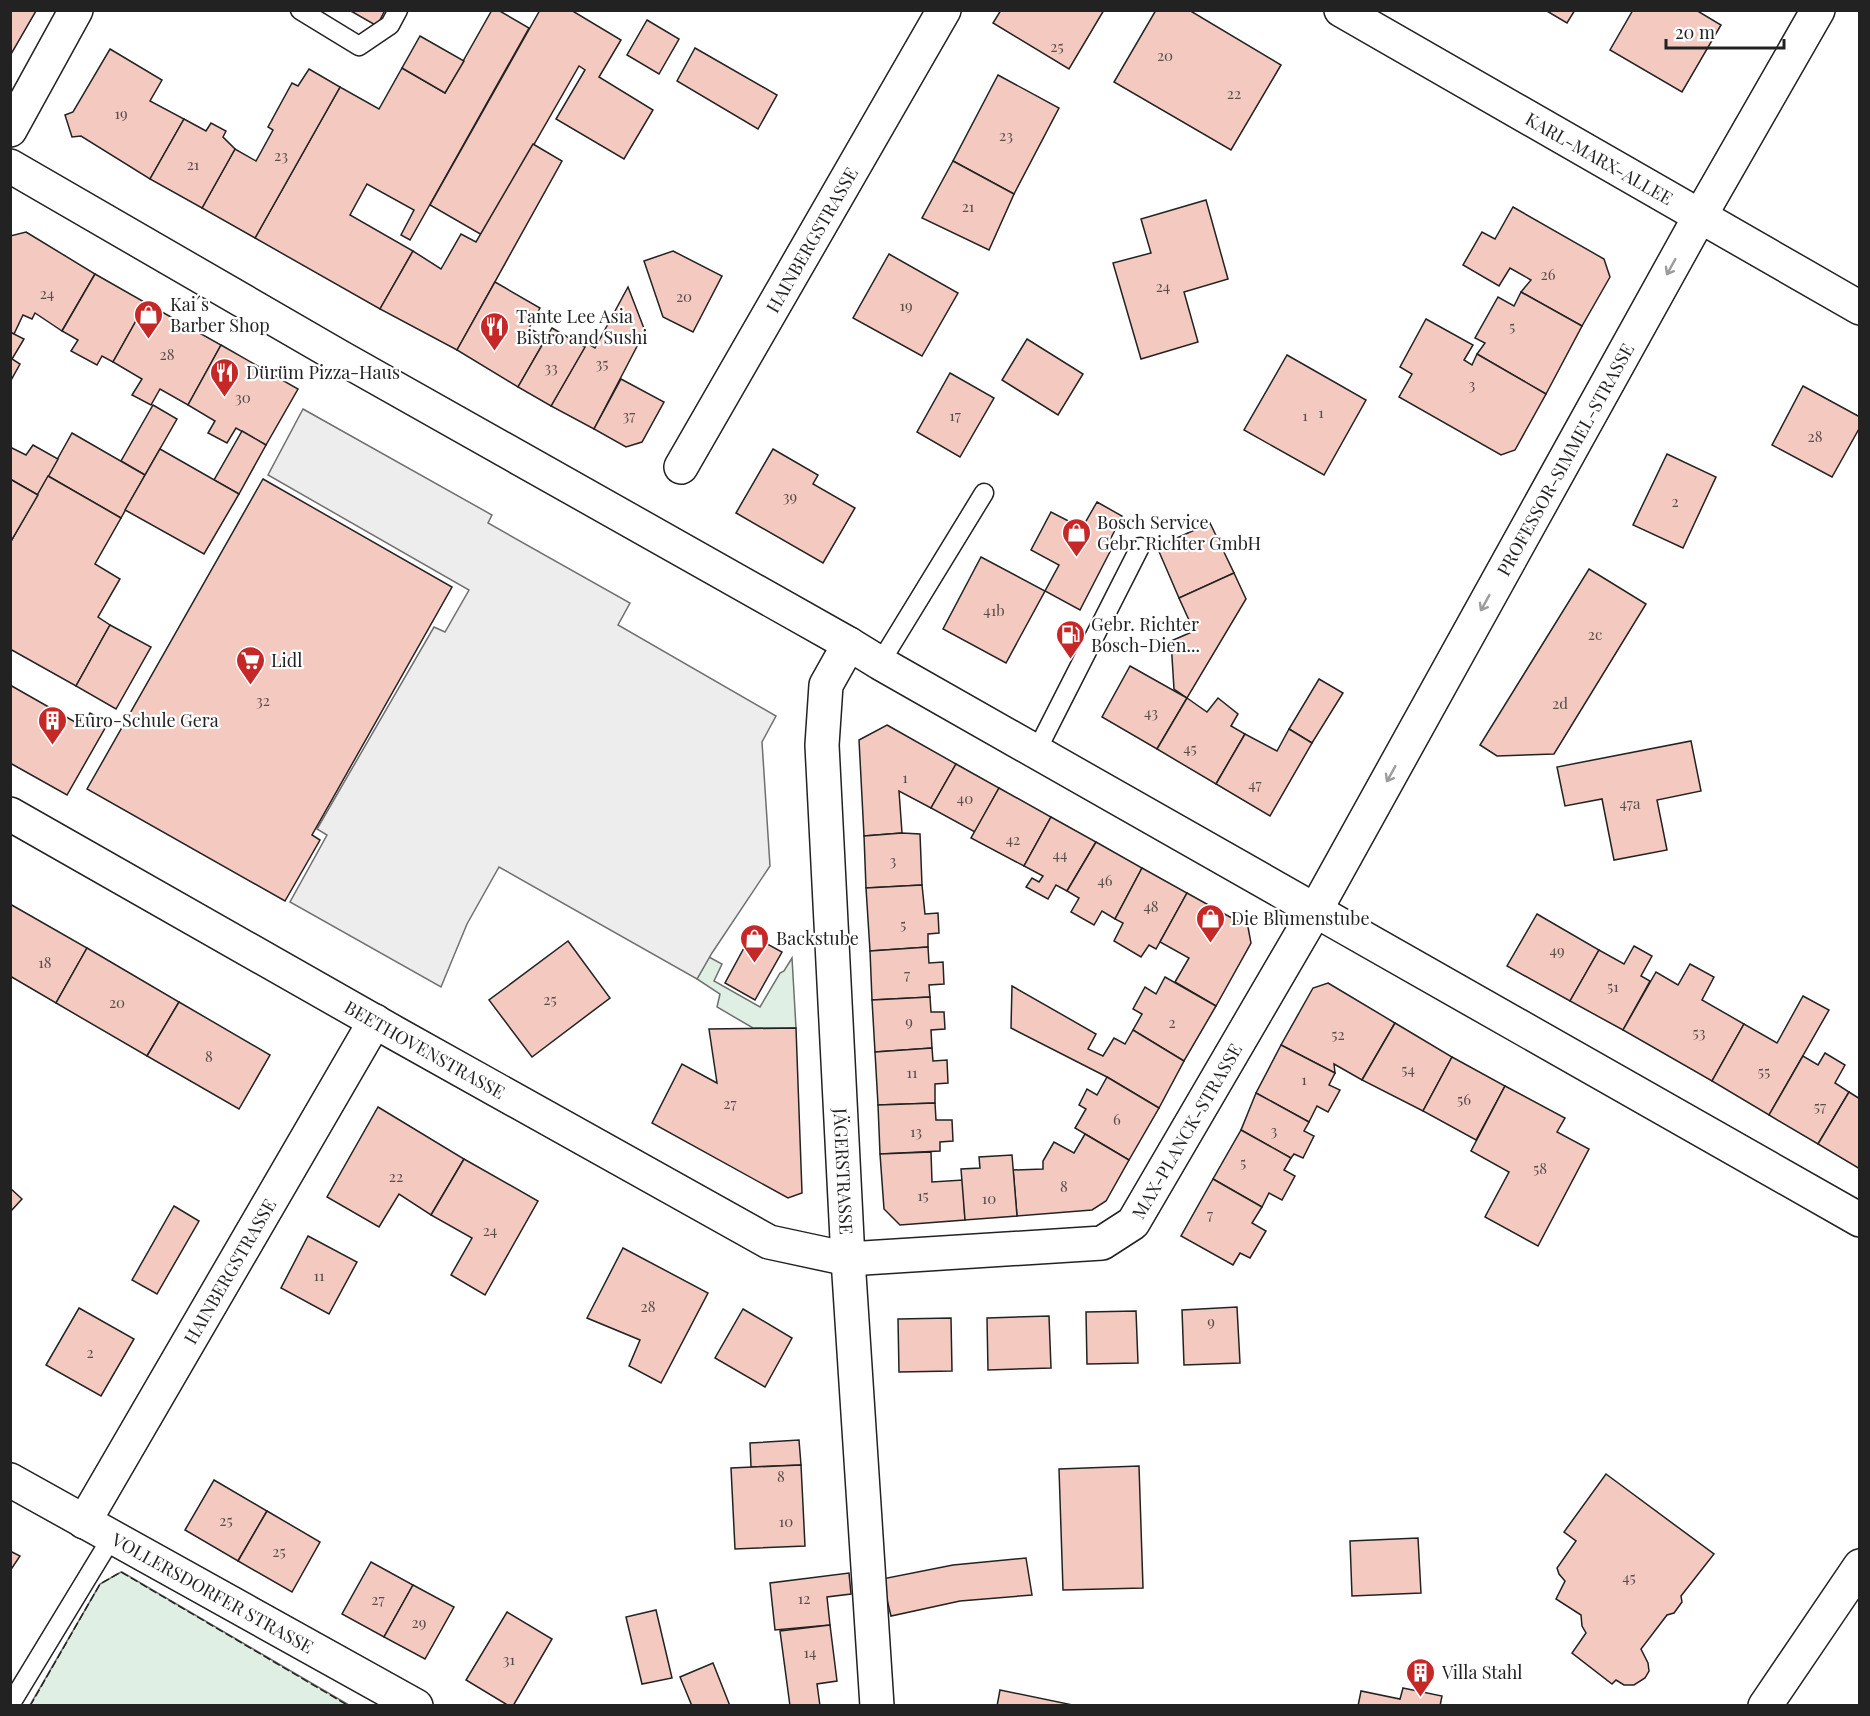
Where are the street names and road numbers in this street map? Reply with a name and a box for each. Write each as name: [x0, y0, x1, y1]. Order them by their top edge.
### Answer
street label: KARL-MARX-ALLEE: [1521, 107, 1678, 210]
street label: HAINBERGSTRASSE: [760, 163, 863, 317]
street label: PROFESSOR-SIMMEL-STRASSE: [1491, 339, 1639, 580]
street label: BEETHOVENSTRASSE: [340, 995, 509, 1104]
street label: MAX-PLANCK-STRASSE: [1126, 1039, 1247, 1223]
street label: JÄGERSTRASSE: [828, 1107, 859, 1235]
street label: HAINBERGSTRASSE: [178, 1194, 281, 1348]
street label: VOLLERSDORFER STRASSE: [107, 1527, 318, 1659]

